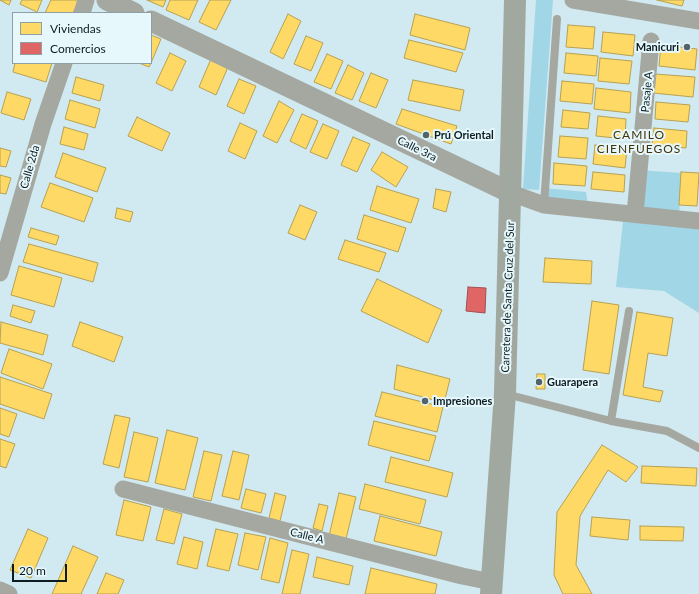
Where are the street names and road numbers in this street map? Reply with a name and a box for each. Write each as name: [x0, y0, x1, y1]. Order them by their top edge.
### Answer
street label: Pasaje A: [639, 71, 655, 113]
street label: Calle 3ra: [395, 134, 439, 164]
street label: Calle 2da: [18, 144, 42, 190]
street label: Carretera de Santa Cruz del Sur: [499, 221, 517, 373]
street label: Calle A: [289, 525, 325, 547]

